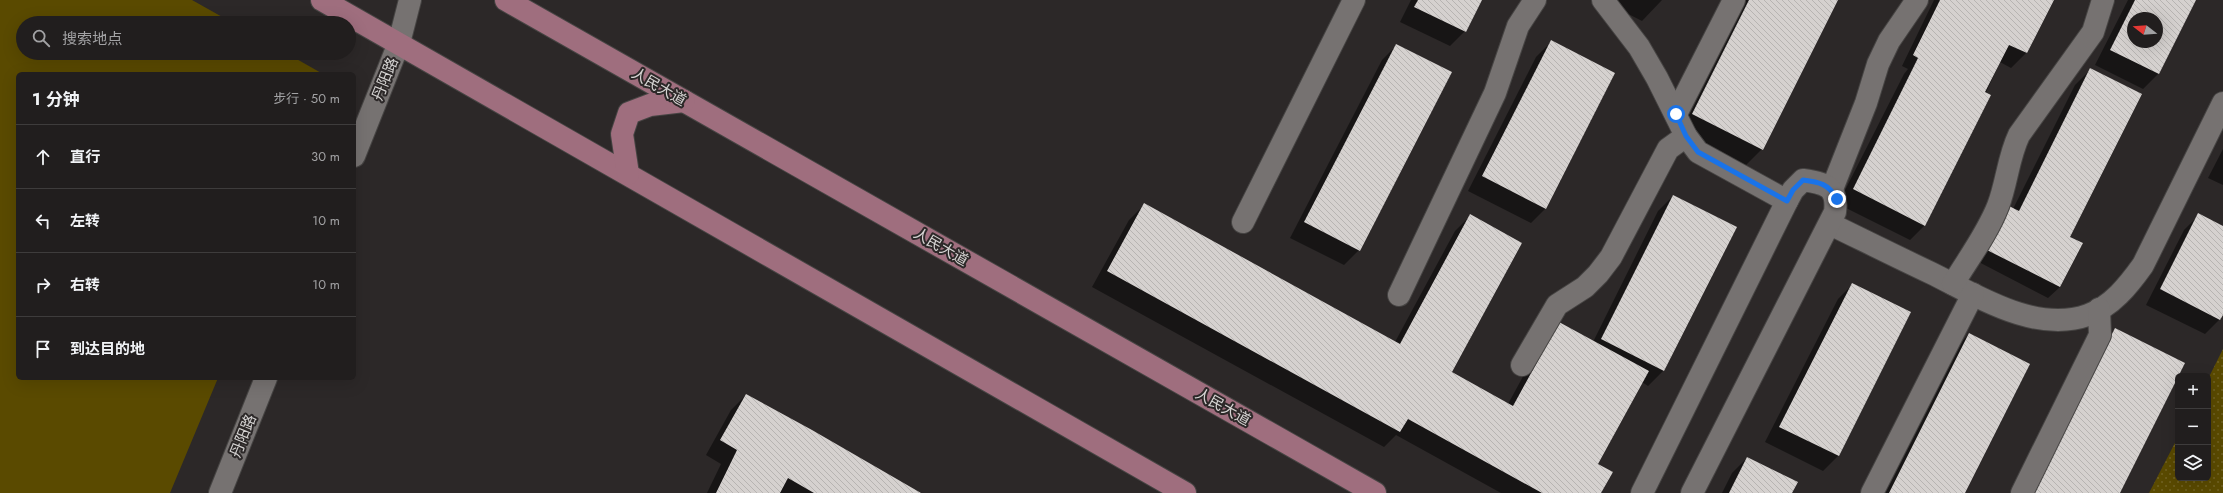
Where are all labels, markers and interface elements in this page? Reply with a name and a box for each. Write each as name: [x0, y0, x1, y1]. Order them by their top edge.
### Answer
north arrow: [2127, 12, 2163, 48]
search box: [16, 16, 356, 60]
icon: search: [30, 27, 52, 49]
text: 搜索地点: [62, 28, 122, 50]
street label: 丹阳路: [366, 54, 404, 104]
street label: 人民大道: [628, 62, 690, 112]
text: 1 分钟: [32, 87, 80, 111]
text: 步行 · 50 m: [273, 89, 340, 108]
route start: [1667, 105, 1685, 123]
icon: ahead: [32, 146, 54, 168]
text: 直行: [70, 146, 100, 168]
text: 30 m: [311, 147, 340, 166]
route end: [1828, 190, 1846, 208]
icon: left: [32, 210, 54, 232]
text: 左转: [70, 210, 100, 232]
text: 10 m: [312, 211, 340, 230]
street label: 人民大道: [910, 222, 972, 272]
icon: right: [32, 274, 54, 296]
text: 右转: [70, 274, 100, 296]
text: 10 m: [312, 275, 340, 294]
icon: arrive: [32, 338, 54, 360]
text: 到达目的地: [70, 338, 145, 360]
map controls: [2175, 373, 2211, 481]
button: +: [2175, 373, 2211, 409]
street label: 人民大道: [1191, 383, 1255, 431]
button: −: [2175, 409, 2211, 445]
street label: 丹阳路: [224, 411, 262, 461]
button: layers: [2175, 445, 2211, 481]

